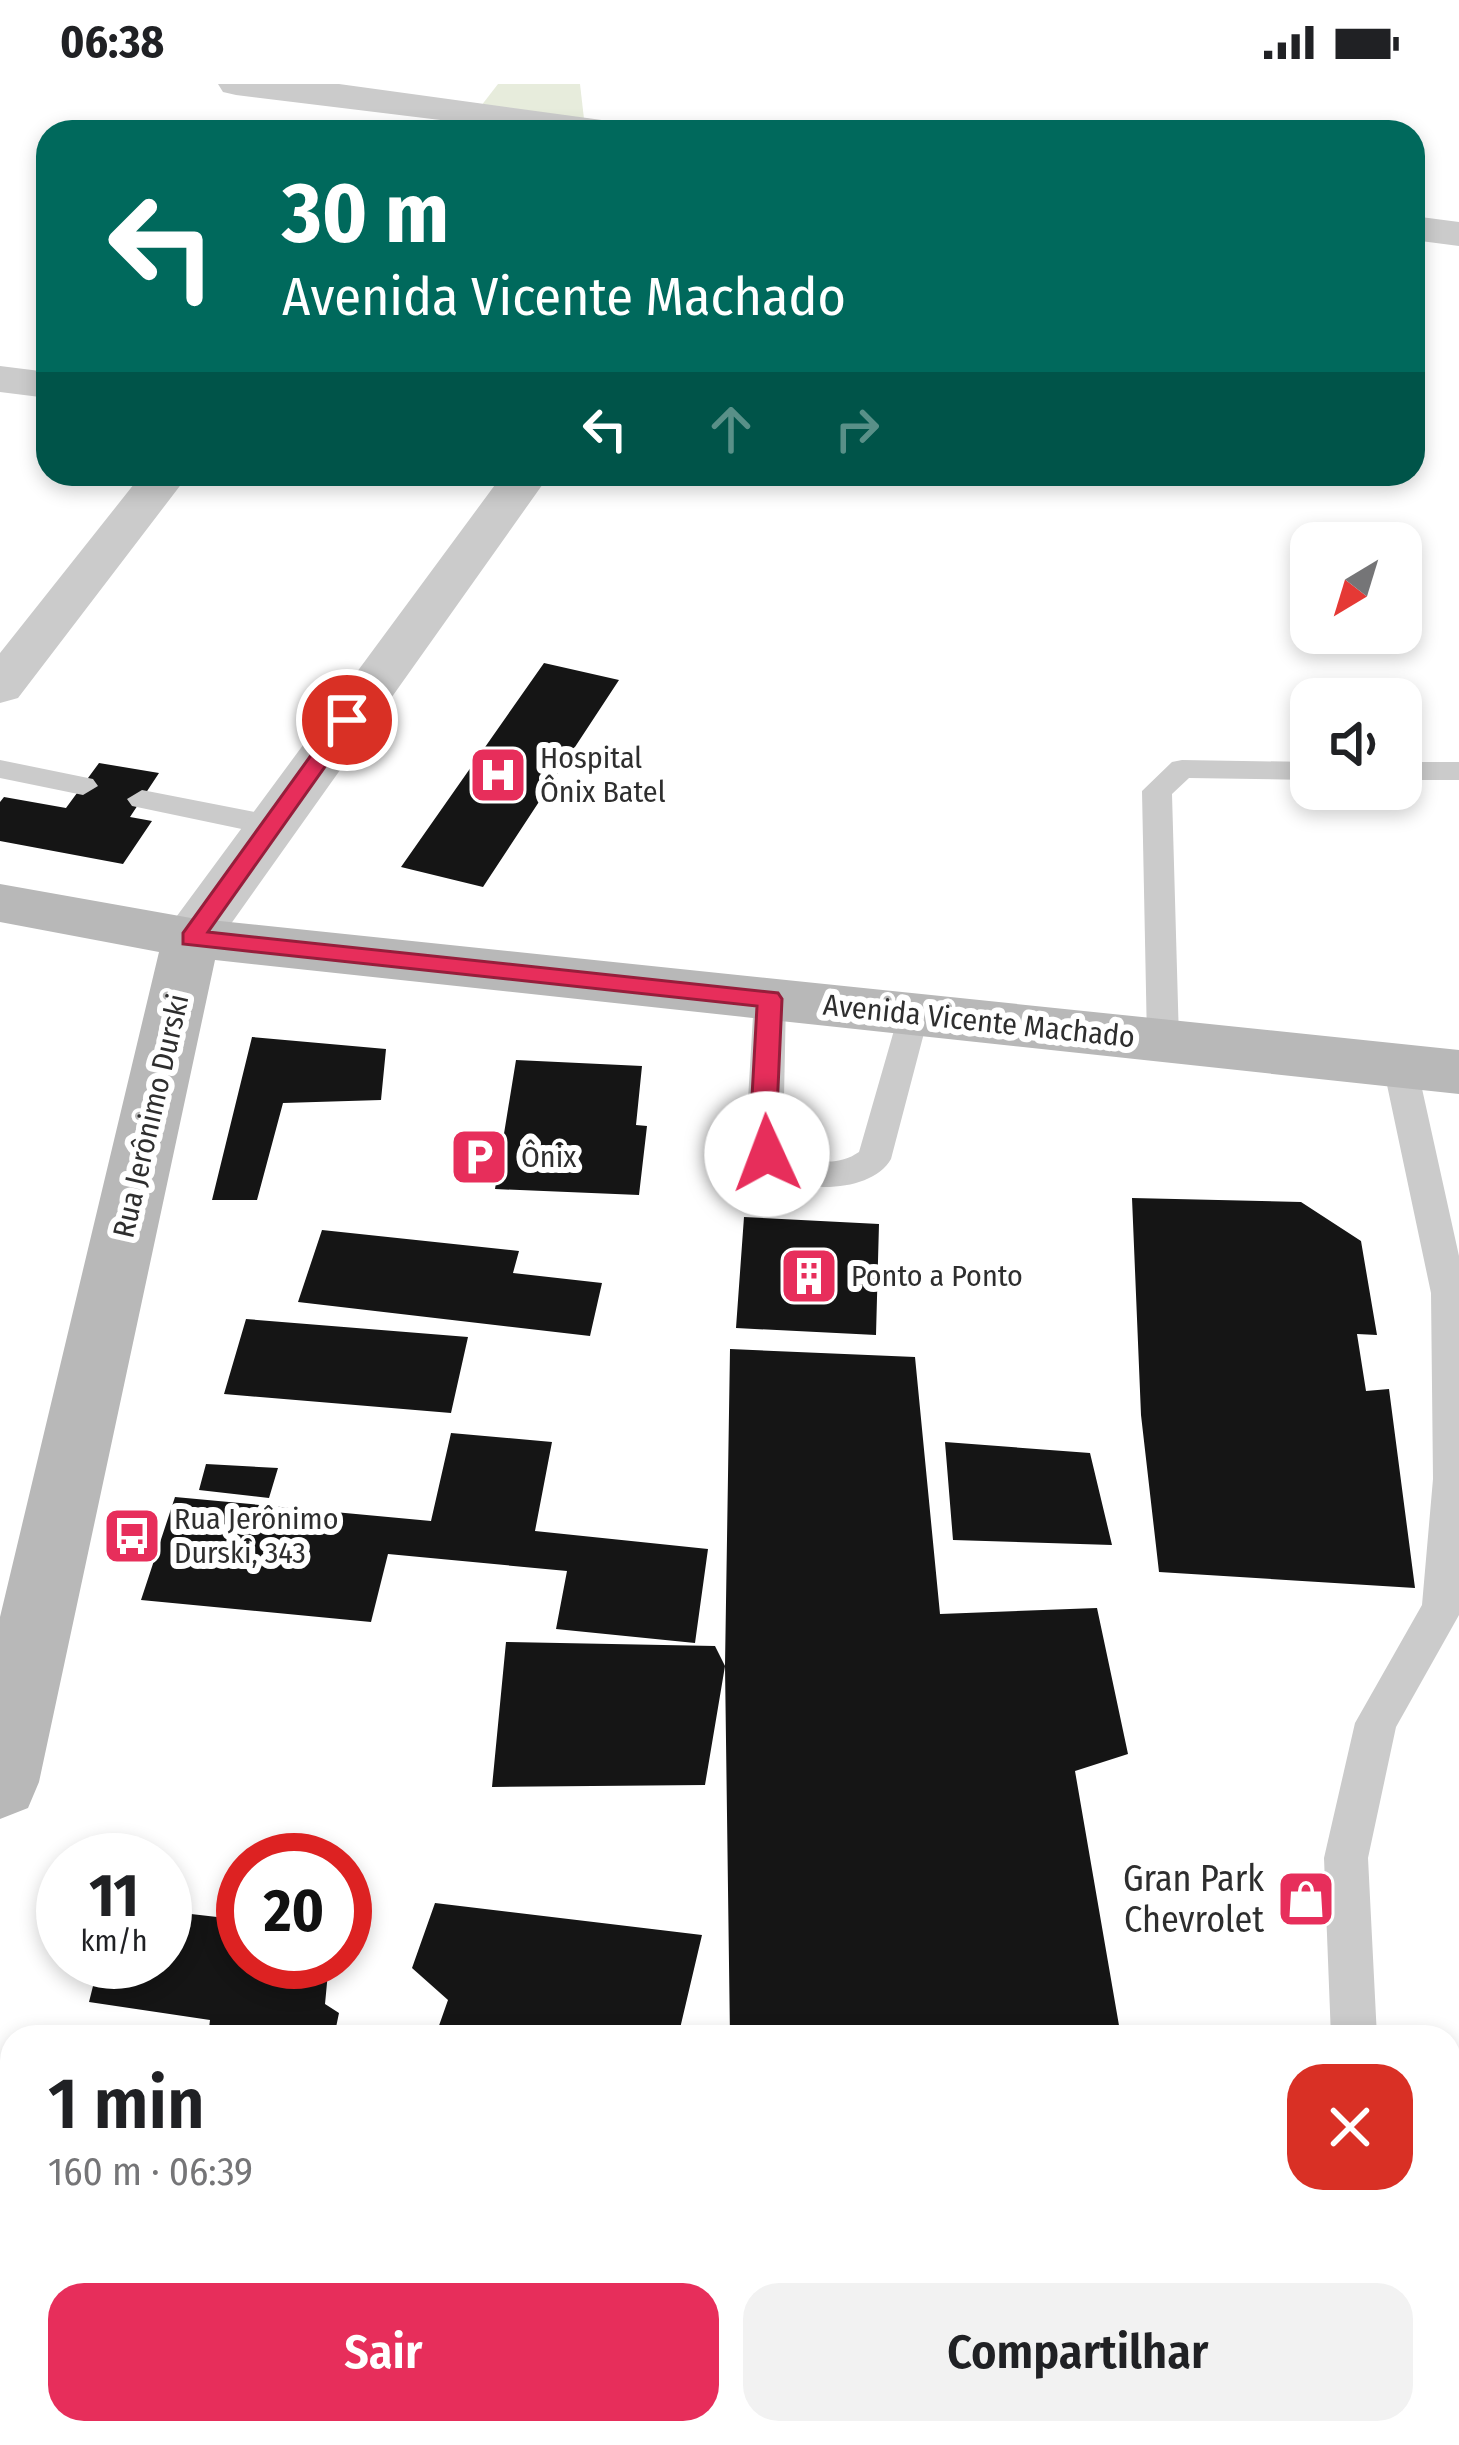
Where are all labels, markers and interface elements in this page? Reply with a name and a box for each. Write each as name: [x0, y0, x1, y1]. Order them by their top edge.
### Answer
text: 06:38: [60, 15, 164, 69]
text: 30 m: [282, 163, 449, 264]
icon: left: [84, 168, 240, 324]
text: Avenida Vicente Machado: [282, 265, 846, 329]
icon: left: [572, 396, 638, 462]
icon: ahead: [698, 396, 764, 462]
icon: right: [824, 396, 890, 462]
north arrow: [1290, 522, 1422, 654]
map controls: [1290, 522, 1422, 810]
pin: [296, 669, 398, 771]
button: sound: [1290, 678, 1422, 810]
icon: arrive: [314, 687, 380, 753]
place label: Hospital Ônix Batel: [540, 740, 666, 810]
hospital icon: Hospital Ônix Batel: [467, 744, 529, 806]
street label: Avenida Vicente Machado: [821, 987, 1137, 1055]
street label: Rua Jerônimo Durski: [105, 991, 197, 1241]
position arrow: [704, 1091, 830, 1217]
parking icon: Ônix: [448, 1126, 510, 1188]
place label: Ônix: [521, 1139, 577, 1175]
building icon: Ponto a Ponto: [778, 1245, 840, 1307]
place label: Ponto a Ponto: [851, 1258, 1023, 1294]
place label: Rua Jerônimo Durski, 343: [174, 1501, 338, 1571]
bus stop icon: Rua Jerônimo Durski, 343: [101, 1505, 163, 1567]
speed limit sign: 20: [216, 1833, 372, 1989]
place label: Gran Park Chevrolet: [1123, 1857, 1264, 1942]
text: 11: [89, 1860, 139, 1932]
shop icon: Gran Park Chevrolet: [1275, 1868, 1337, 1930]
text: km/h: [81, 1923, 147, 1959]
text: 1 min: [48, 2061, 205, 2147]
button: close: [1287, 2064, 1413, 2190]
text: 160 m · 06:39: [48, 2149, 253, 2195]
button: Sair: [48, 2283, 719, 2421]
button: Compartilhar: [743, 2283, 1413, 2421]

